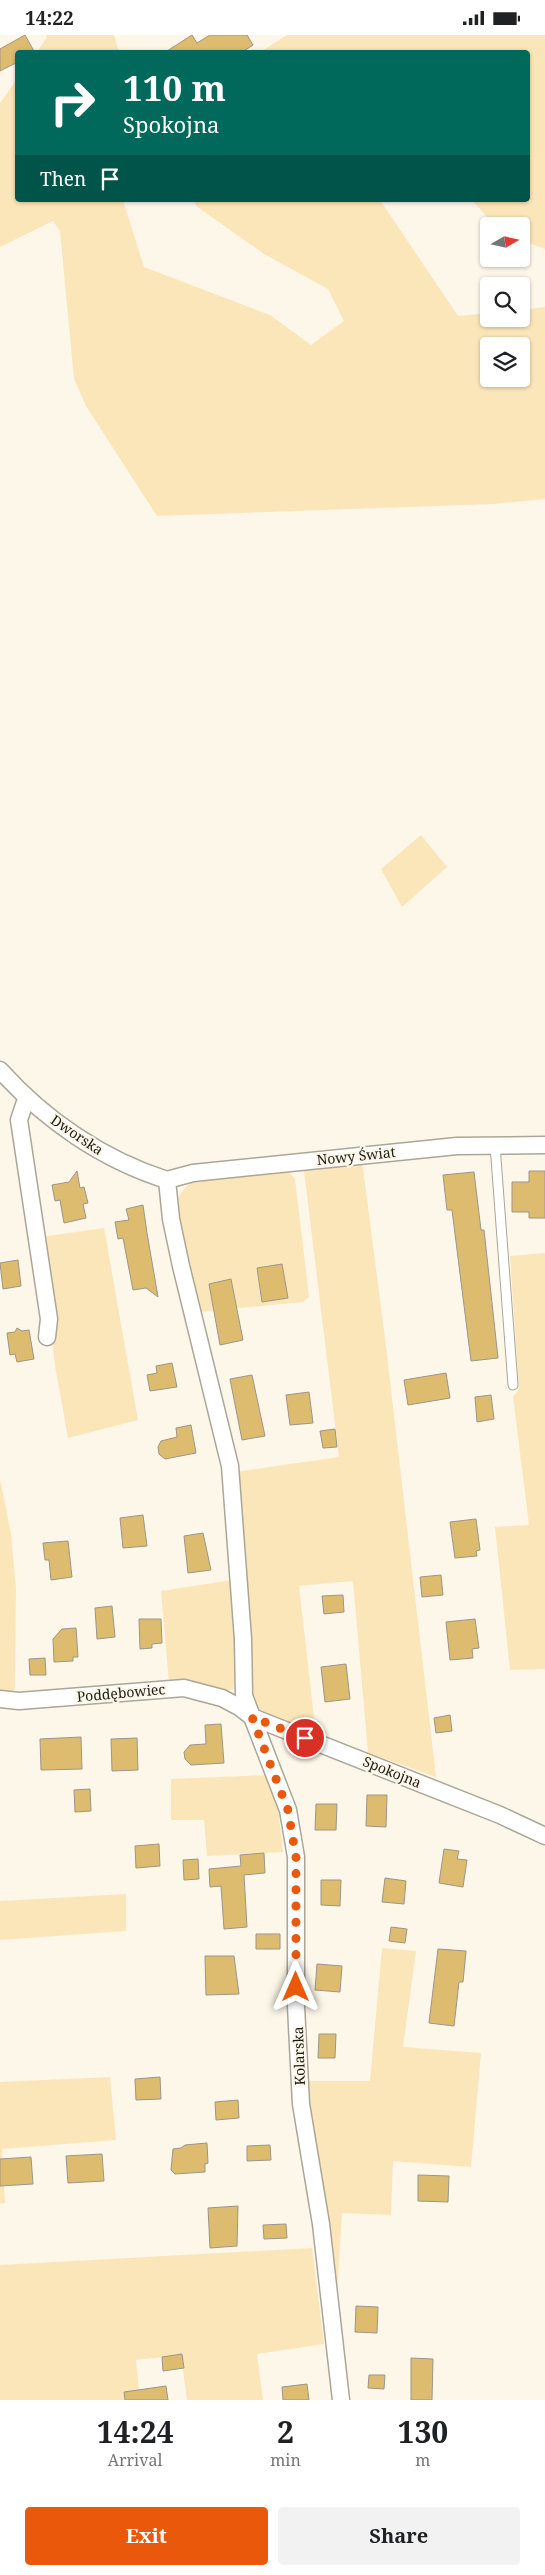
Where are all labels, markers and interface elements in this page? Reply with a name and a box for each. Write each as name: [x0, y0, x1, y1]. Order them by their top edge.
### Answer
text: 14:22: [25, 5, 74, 31]
text: 110 m: [123, 64, 226, 111]
icon: right: [40, 70, 105, 135]
text: Spokojna: [123, 109, 219, 139]
icon: arrive: [96, 165, 124, 193]
text: Then: [40, 166, 86, 192]
north arrow: [480, 217, 530, 267]
map controls: [480, 217, 530, 387]
button: search: [480, 277, 530, 327]
button: layers: [480, 337, 530, 387]
street label: Dworska: [47, 1110, 107, 1159]
street label: Nowy Świat: [316, 1142, 396, 1169]
street label: Poddębowiec: [76, 1679, 166, 1706]
pin: [284, 1717, 326, 1759]
icon: arrive: [291, 1724, 319, 1752]
street label: Spokojna: [360, 1751, 424, 1792]
position arrow: [269, 1960, 321, 2012]
street label: Kolarska: [288, 2026, 309, 2086]
text: 14:24: [97, 2411, 174, 2452]
text: 2: [277, 2411, 294, 2452]
text: 130: [397, 2411, 448, 2452]
text: Arrival: [108, 2449, 162, 2471]
text: min: [270, 2449, 301, 2471]
text: m: [415, 2449, 430, 2471]
button: Exit: [25, 2507, 268, 2565]
button: Share: [278, 2507, 520, 2565]

